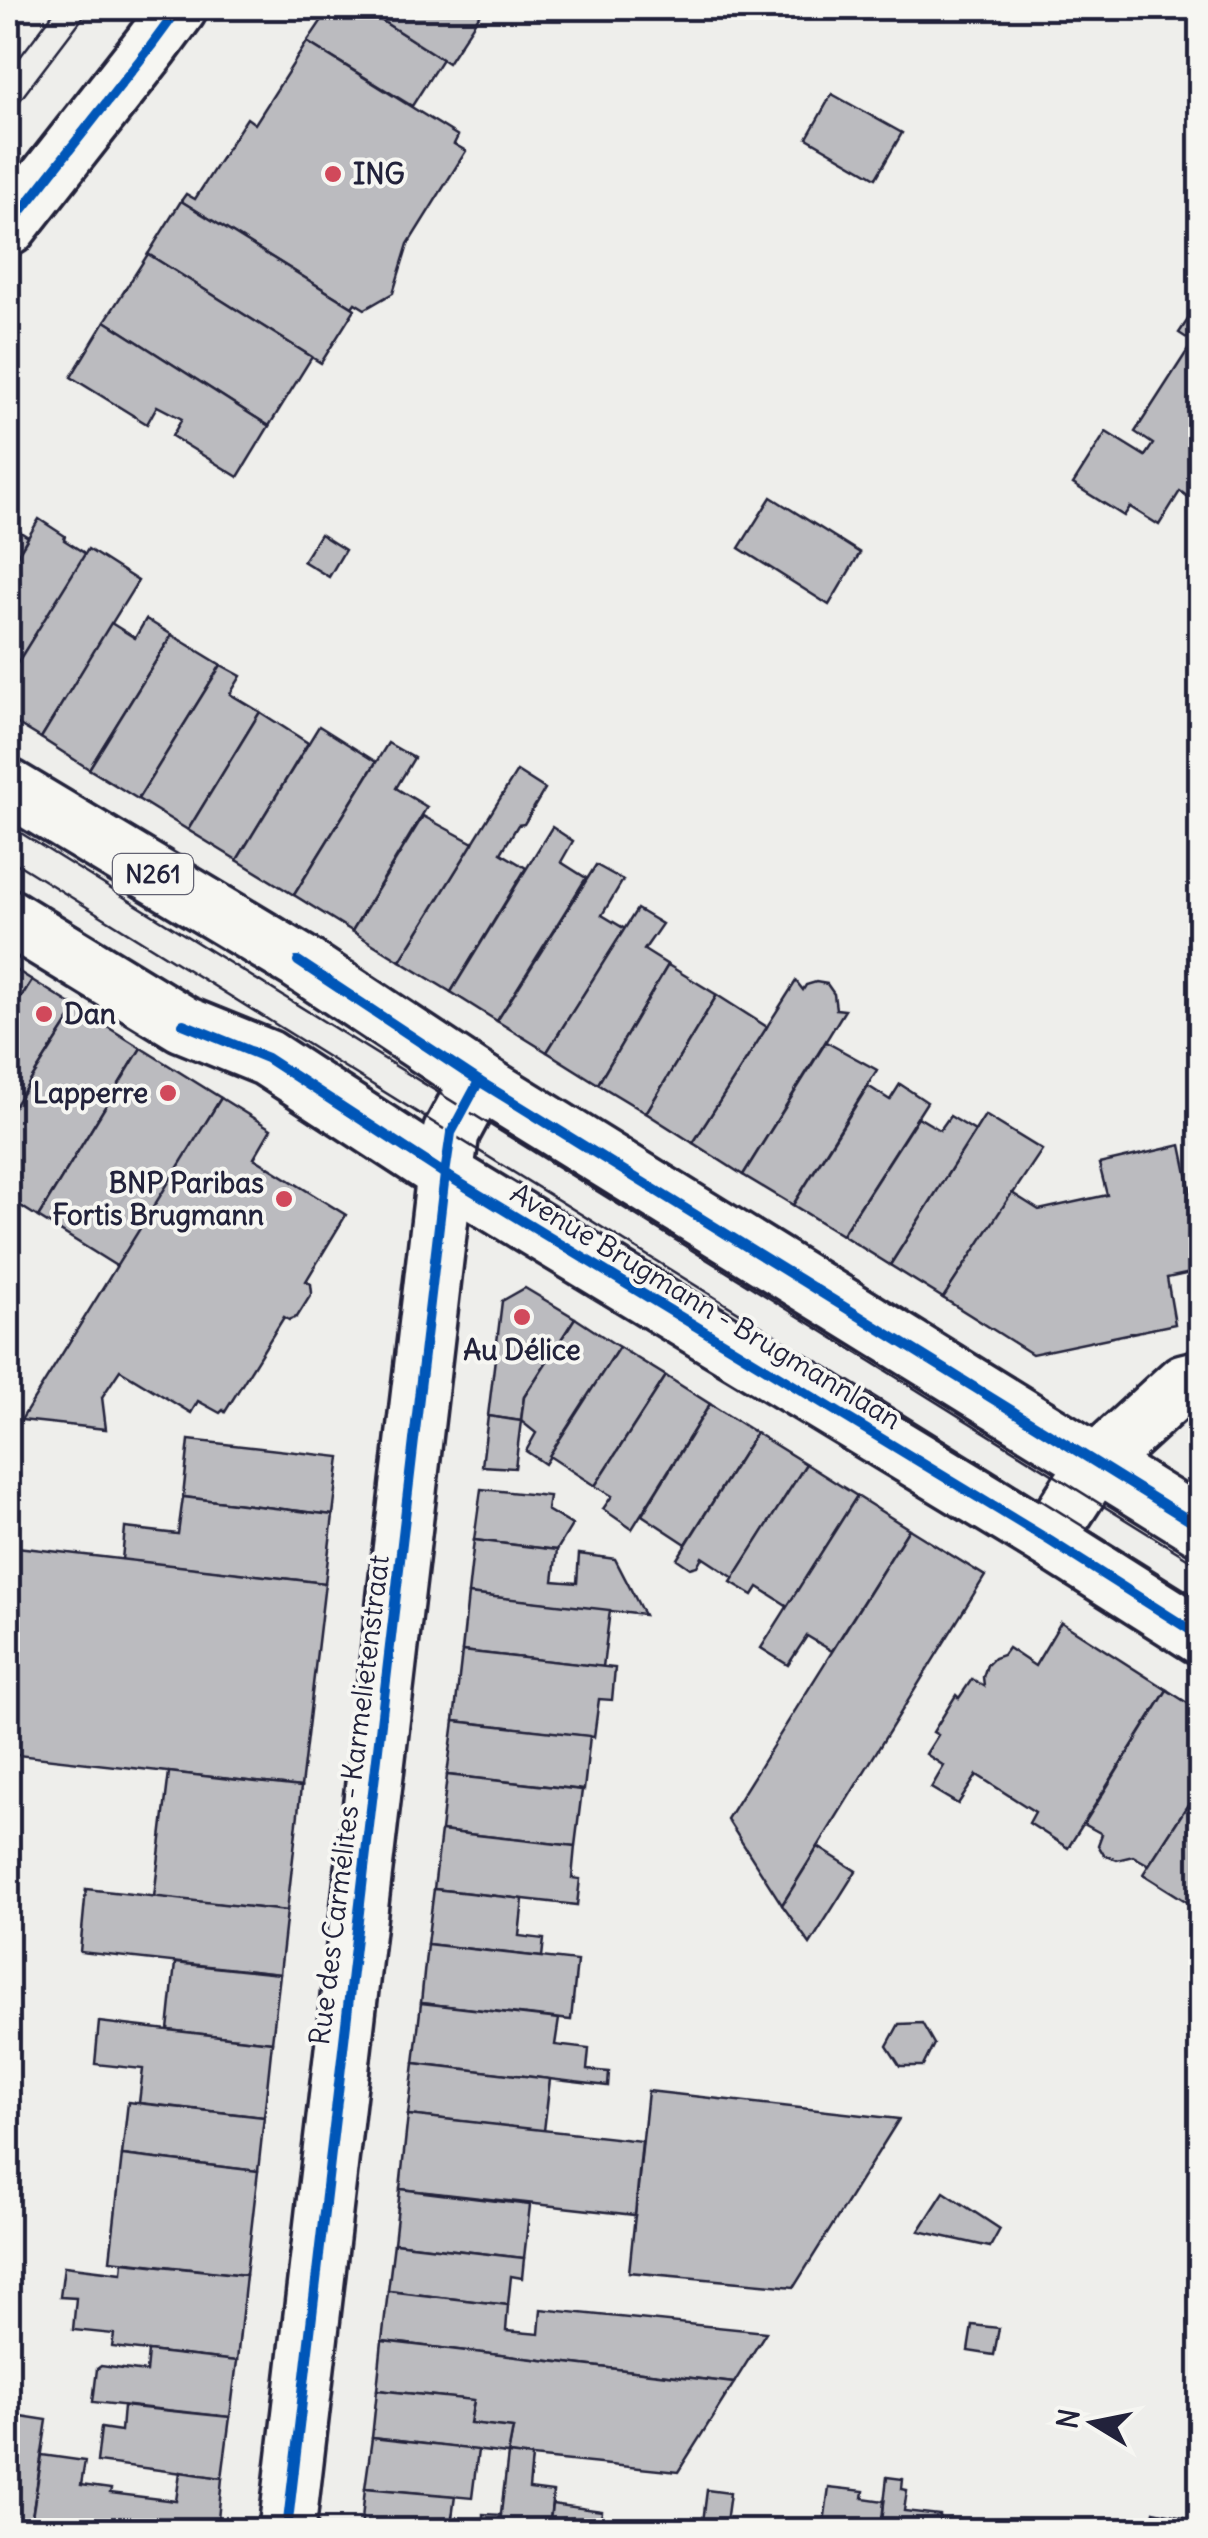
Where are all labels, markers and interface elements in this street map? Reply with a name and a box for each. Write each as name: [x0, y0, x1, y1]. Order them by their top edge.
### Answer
place label: ING: [353, 156, 405, 192]
marker: ING: [322, 163, 344, 185]
road number: N261: [113, 854, 193, 894]
place label: Dan: [64, 996, 116, 1032]
marker: Dan: [33, 1003, 55, 1025]
place label: Lapperre: [33, 1075, 148, 1111]
marker: Lapperre: [157, 1082, 179, 1104]
place label: BNP Paribas Fortis Brugmann: [53, 1165, 264, 1233]
street label: Avenue Brugmann - Brugmannlaan: [504, 1175, 908, 1437]
marker: BNP Paribas Fortis Brugmann: [273, 1188, 295, 1210]
marker: Au Délice: [511, 1306, 533, 1328]
place label: Au Délice: [463, 1332, 581, 1368]
street label: Rue des Carmélites - Karmelietenstraat: [301, 1553, 397, 2047]
north arrow: [1043, 2373, 1143, 2473]
text: N: [1049, 2406, 1088, 2431]

